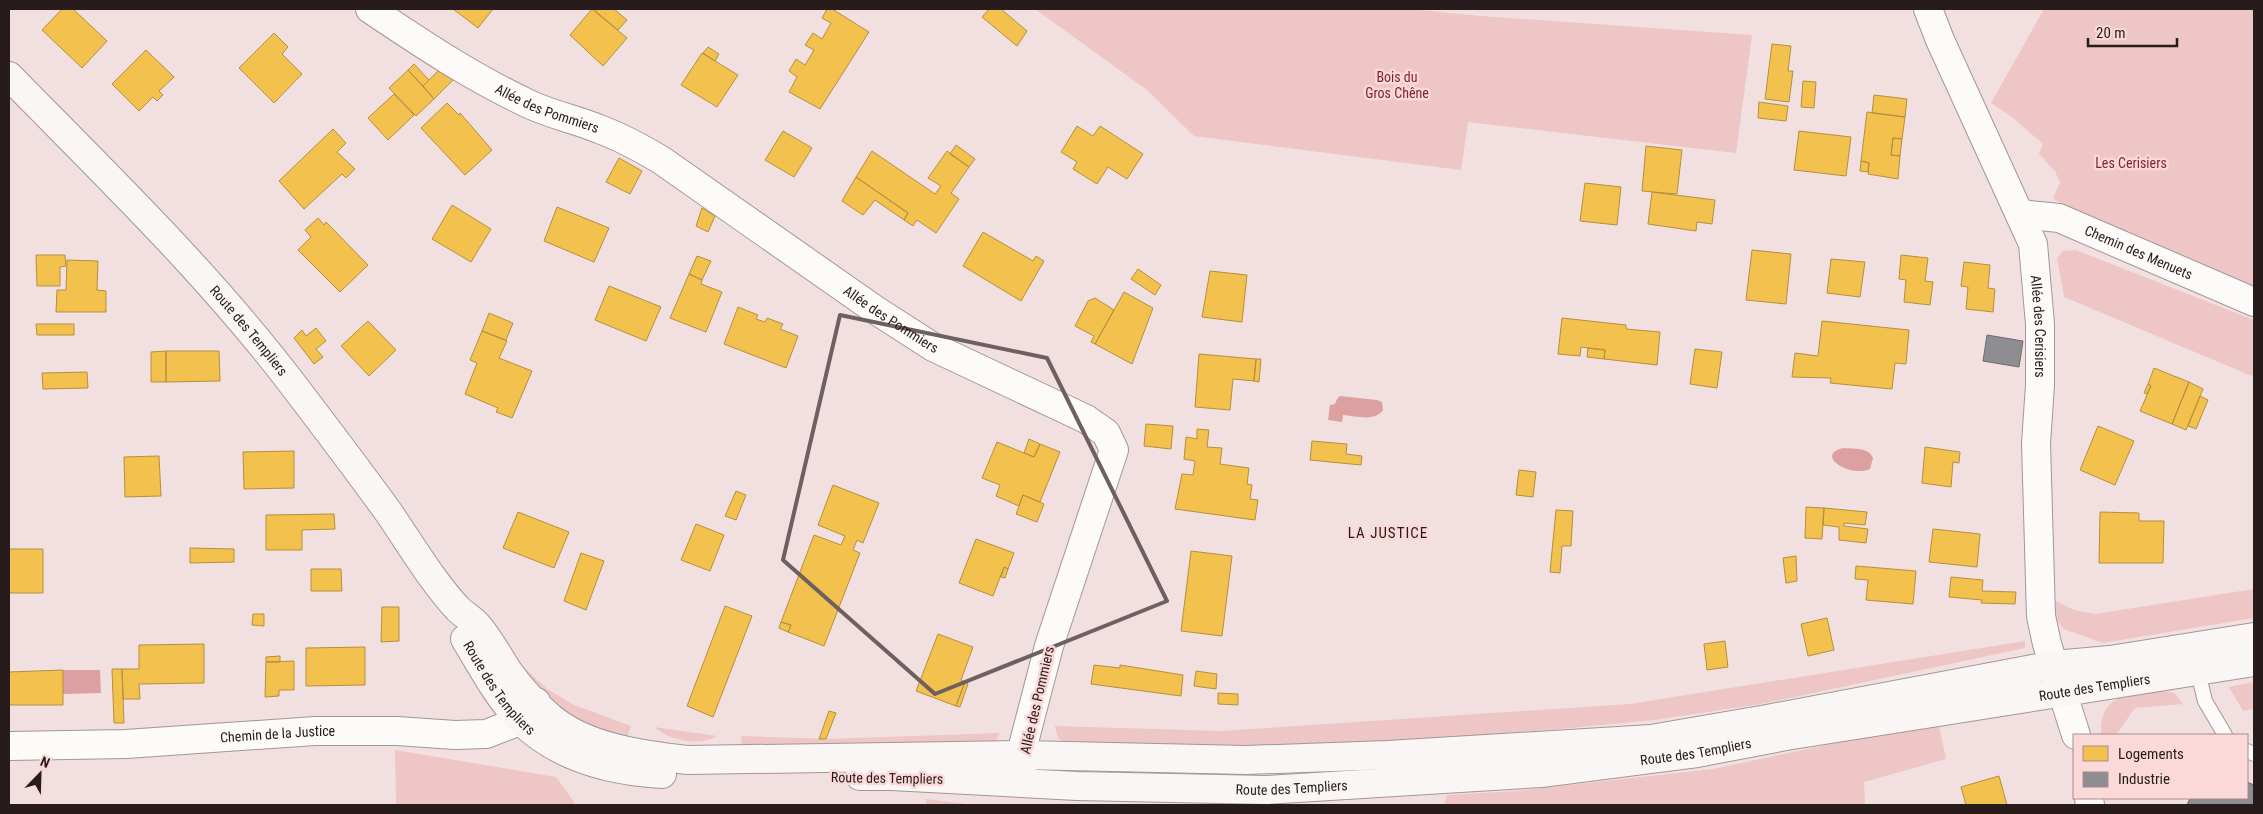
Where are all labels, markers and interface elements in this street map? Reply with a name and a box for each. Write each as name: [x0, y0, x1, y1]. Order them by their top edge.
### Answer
scale bar: [2088, 15, 2177, 47]
text: 20 m: [2096, 24, 2126, 42]
park label: Bois du Gros Chêne: [1365, 69, 1429, 101]
street label: Allée des Pommiers: [493, 81, 601, 136]
park label: Les Cerisiers: [2095, 155, 2167, 171]
street label: Chemin des Menuets: [2082, 222, 2195, 283]
street label: Allée des Cerisiers: [2028, 274, 2048, 378]
street label: Route des Templiers: [207, 282, 291, 379]
street label: Allée des Pommiers: [841, 282, 941, 356]
district label: LA JUSTICE: [1348, 524, 1428, 542]
street label: Route des Templiers: [460, 638, 539, 738]
street label: Allée des Pommiers: [1017, 645, 1057, 755]
street label: Route des Templiers: [2038, 671, 2151, 704]
street label: Chemin de la Justice: [220, 723, 336, 746]
legend: [2073, 734, 2248, 799]
street label: Route des Templiers: [1639, 735, 1753, 768]
text: Logements: [2118, 745, 2184, 763]
north arrow: [15, 749, 65, 799]
text: N: [38, 753, 52, 771]
street label: Route des Templiers: [831, 769, 943, 787]
text: Industrie: [2118, 770, 2170, 788]
street label: Route des Templiers: [1235, 777, 1348, 798]

